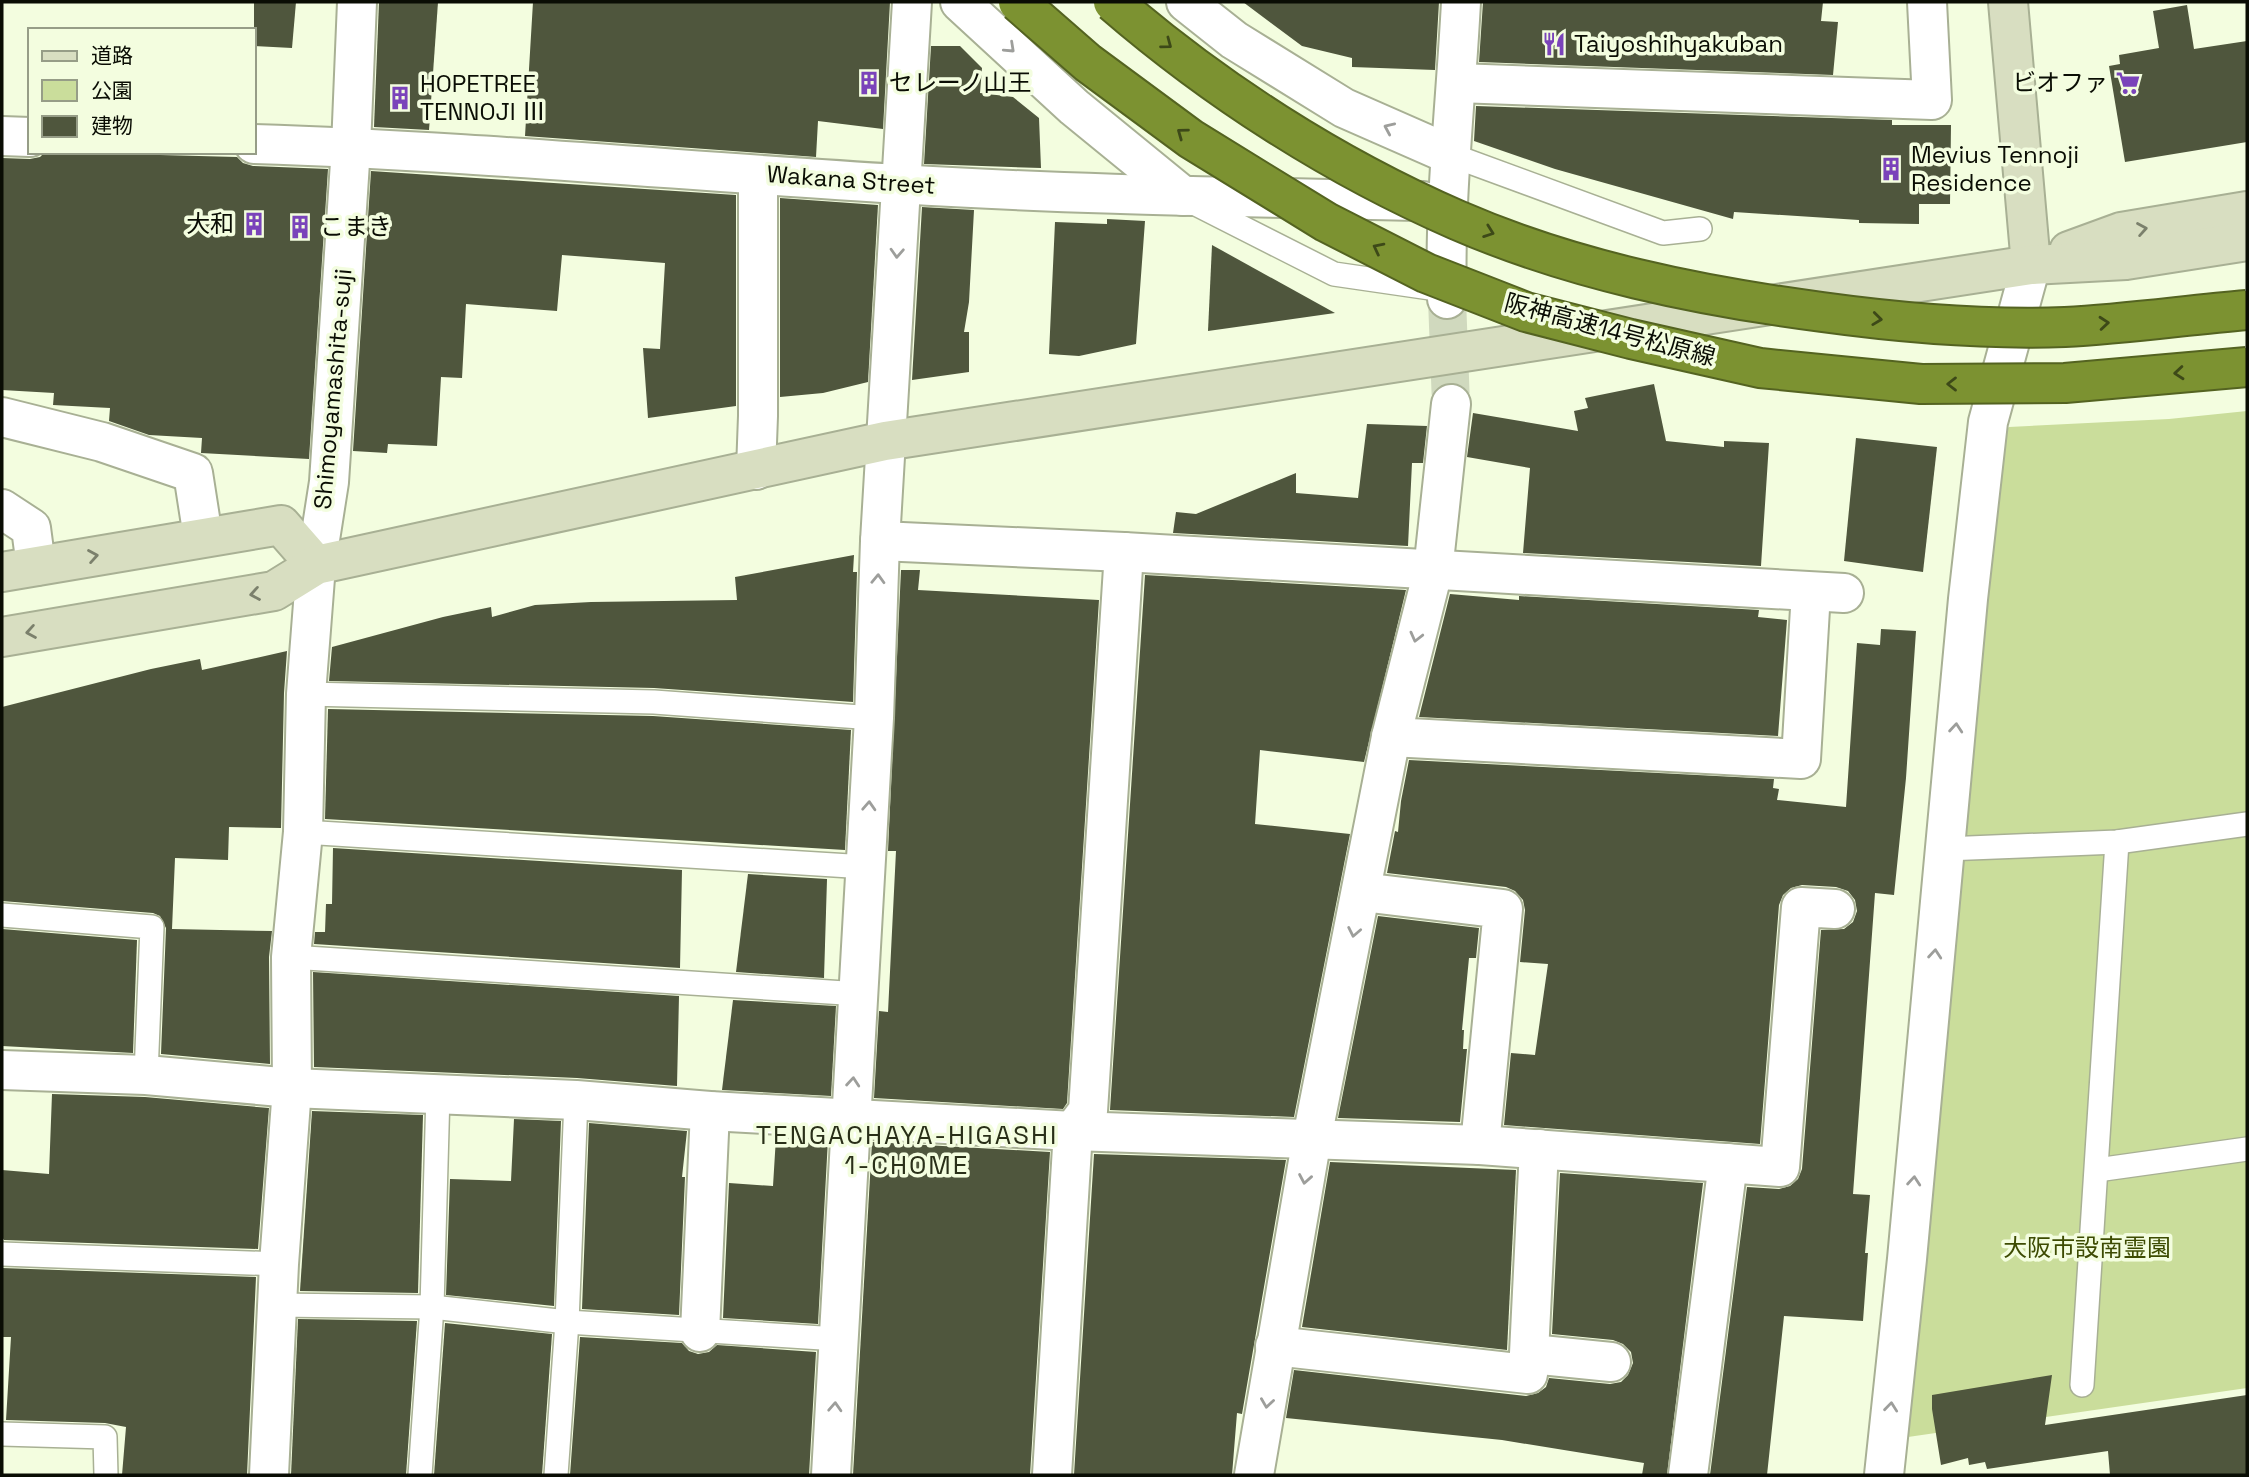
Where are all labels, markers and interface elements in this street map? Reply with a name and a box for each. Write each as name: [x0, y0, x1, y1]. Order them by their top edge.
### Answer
legend: [28, 28, 256, 154]
place label: Taiyoshihyakuban: [1574, 28, 1783, 59]
restaurant icon: Taiyoshihyakuban: [1540, 30, 1568, 58]
one-way arrow: [1159, 36, 1171, 48]
one-way arrow: [1002, 40, 1015, 52]
text: 道路: [91, 42, 133, 69]
place label: セレーノ山王: [889, 67, 1032, 98]
place label: ビオファ: [2012, 67, 2108, 98]
place label: HOPETREE TENNOJI Ⅲ: [420, 68, 546, 127]
building icon: セレーノ山王: [855, 69, 883, 97]
supermarket icon: ビオファ: [2114, 69, 2142, 97]
text: 公園: [91, 77, 133, 104]
building icon: HOPETREE TENNOJI Ⅲ: [386, 84, 414, 112]
text: 建物: [91, 112, 133, 139]
one-way arrow: [1383, 122, 1396, 136]
one-way arrow: [1177, 129, 1190, 141]
place label: Mevius Tennoji Residence: [1911, 139, 2079, 198]
building icon: Mevius Tennoji Residence: [1877, 155, 1905, 183]
street label: Wakana Street: [766, 158, 936, 201]
place label: 大和: [186, 208, 234, 239]
building icon: 大和: [240, 210, 268, 238]
place label: こまき: [320, 211, 392, 242]
building icon: こまき: [286, 213, 314, 241]
one-way arrow: [2136, 222, 2148, 237]
one-way arrow: [1482, 224, 1494, 238]
one-way arrow: [1373, 243, 1385, 257]
one-way arrow: [890, 247, 905, 258]
street label: Shimoyamashita-suji: [307, 267, 358, 511]
street label: 阪神高速14号松原線: [1501, 286, 1719, 373]
one-way arrow: [1871, 312, 1883, 327]
one-way arrow: [2099, 316, 2110, 331]
one-way arrow: [2173, 365, 2184, 380]
one-way arrow: [1947, 376, 1957, 392]
one-way arrow: [87, 549, 99, 564]
one-way arrow: [871, 573, 886, 584]
one-way arrow: [250, 586, 261, 601]
one-way arrow: [25, 624, 37, 639]
one-way arrow: [1410, 631, 1424, 643]
one-way arrow: [1948, 722, 1963, 733]
one-way arrow: [862, 800, 877, 811]
one-way arrow: [1347, 926, 1362, 938]
one-way arrow: [1927, 949, 1942, 960]
one-way arrow: [845, 1076, 860, 1087]
district label: TENGACHAYA-HIGASHI 1-CHOME: [756, 1118, 1058, 1182]
one-way arrow: [1298, 1173, 1313, 1185]
one-way arrow: [1906, 1175, 1921, 1186]
park label: 大阪市設南霊園: [2003, 1232, 2171, 1263]
one-way arrow: [1259, 1397, 1274, 1409]
one-way arrow: [827, 1401, 842, 1412]
one-way arrow: [1884, 1402, 1899, 1413]

